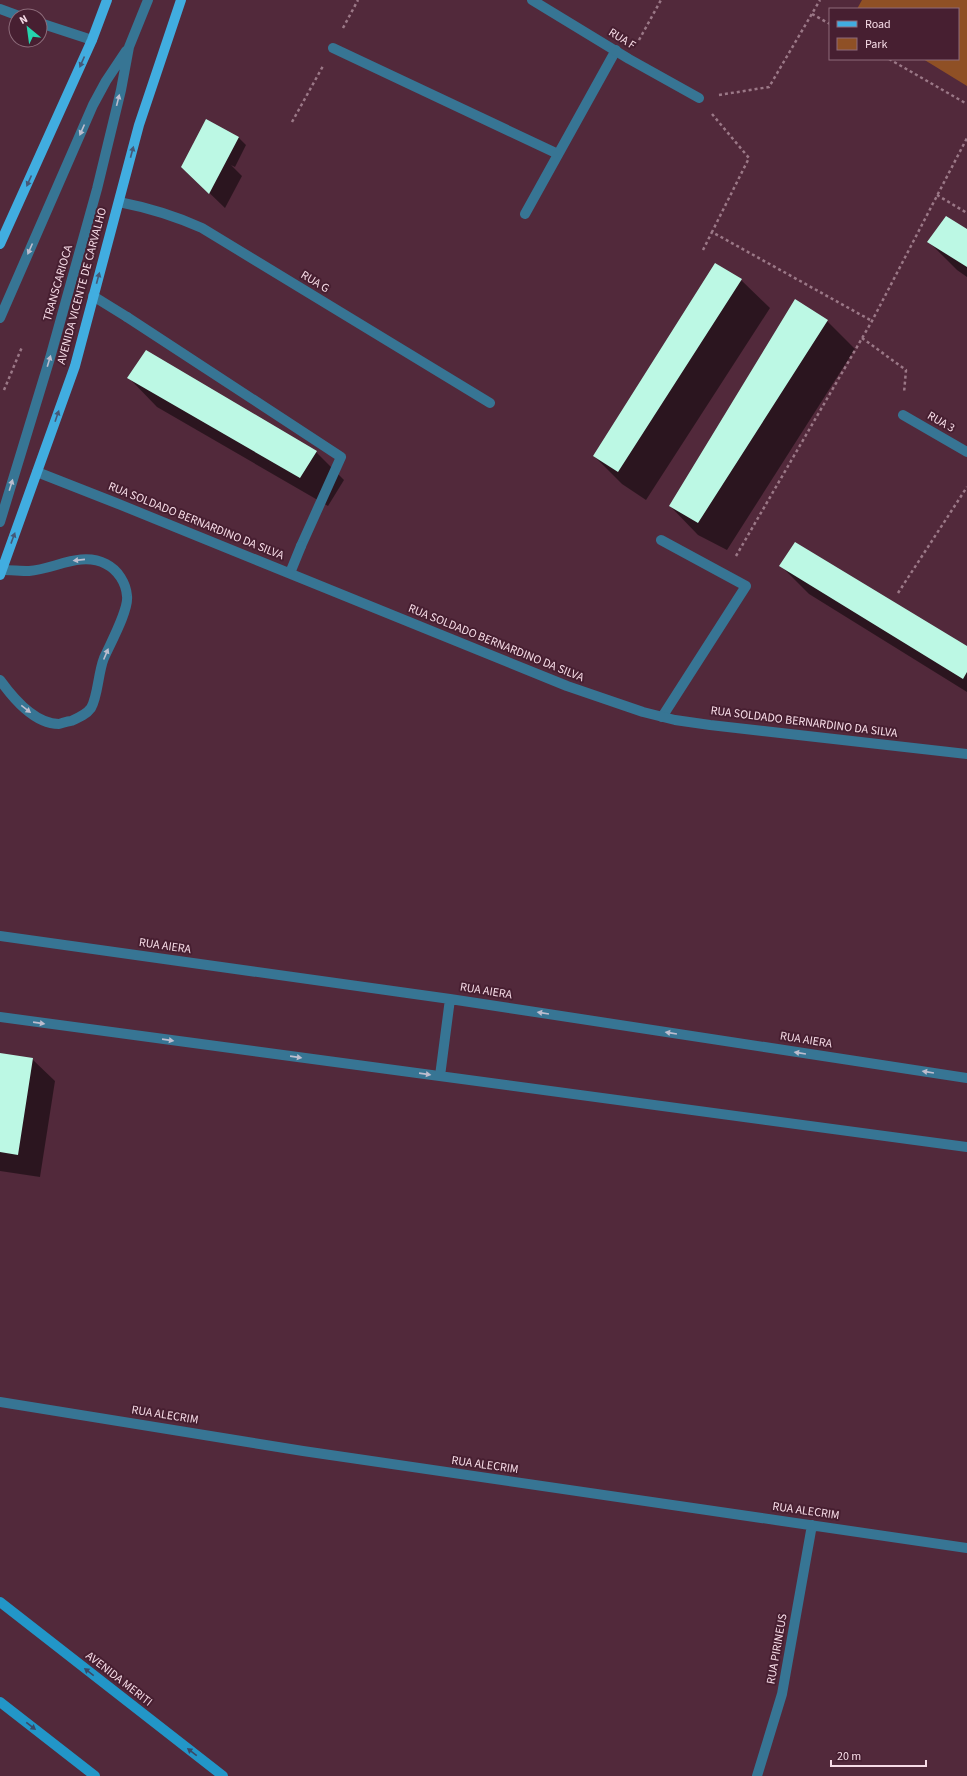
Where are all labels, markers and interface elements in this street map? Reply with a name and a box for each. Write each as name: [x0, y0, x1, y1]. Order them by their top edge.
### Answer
north arrow: [8, 8, 48, 48]
legend: [829, 8, 959, 60]
text: N: [17, 11, 30, 28]
text: Road: [865, 16, 891, 33]
street label: RUA F: [605, 24, 639, 54]
text: Park: [865, 36, 887, 53]
one-way arrow: [79, 56, 85, 68]
one-way arrow: [116, 93, 122, 106]
one-way arrow: [79, 124, 86, 136]
one-way arrow: [129, 146, 135, 158]
one-way arrow: [26, 175, 32, 186]
street label: AVENIDA VICENTE DE CARVALHO: [53, 206, 111, 366]
street label: TRANSCARIOCA: [39, 242, 77, 323]
one-way arrow: [27, 243, 33, 255]
street label: RUA G: [297, 267, 333, 297]
one-way arrow: [95, 272, 101, 284]
one-way arrow: [46, 354, 52, 366]
street label: RUA 3: [924, 407, 958, 437]
one-way arrow: [54, 410, 60, 422]
street label: RUA SOLDADO BERNARDINO DA SILVA: [106, 478, 287, 564]
one-way arrow: [8, 479, 14, 491]
one-way arrow: [11, 532, 17, 544]
one-way arrow: [73, 557, 85, 564]
street label: RUA SOLDADO BERNARDINO DA SILVA: [406, 600, 587, 686]
one-way arrow: [103, 649, 109, 660]
street label: RUA SOLDADO BERNARDINO DA SILVA: [710, 702, 899, 742]
one-way arrow: [20, 704, 31, 713]
street label: RUA AIERA: [138, 934, 193, 958]
street label: RUA AIERA: [459, 978, 514, 1004]
one-way arrow: [537, 1010, 549, 1016]
one-way arrow: [33, 1020, 45, 1026]
street label: RUA AIERA: [779, 1027, 834, 1053]
one-way arrow: [665, 1030, 678, 1036]
one-way arrow: [161, 1037, 174, 1043]
one-way arrow: [794, 1049, 806, 1055]
one-way arrow: [290, 1054, 302, 1060]
one-way arrow: [922, 1069, 935, 1075]
one-way arrow: [419, 1071, 431, 1077]
street label: RUA ALECRIM: [130, 1401, 200, 1429]
street label: RUA ALECRIM: [450, 1452, 520, 1478]
street label: RUA ALECRIM: [771, 1498, 841, 1524]
street label: RUA PIRINEUS: [762, 1612, 792, 1686]
street label: AVENIDA MERITI: [82, 1647, 156, 1711]
one-way arrow: [84, 1668, 95, 1676]
one-way arrow: [25, 1722, 36, 1730]
scale bar: [831, 1742, 926, 1768]
one-way arrow: [186, 1748, 197, 1756]
text: 20 m: [837, 1748, 861, 1765]

